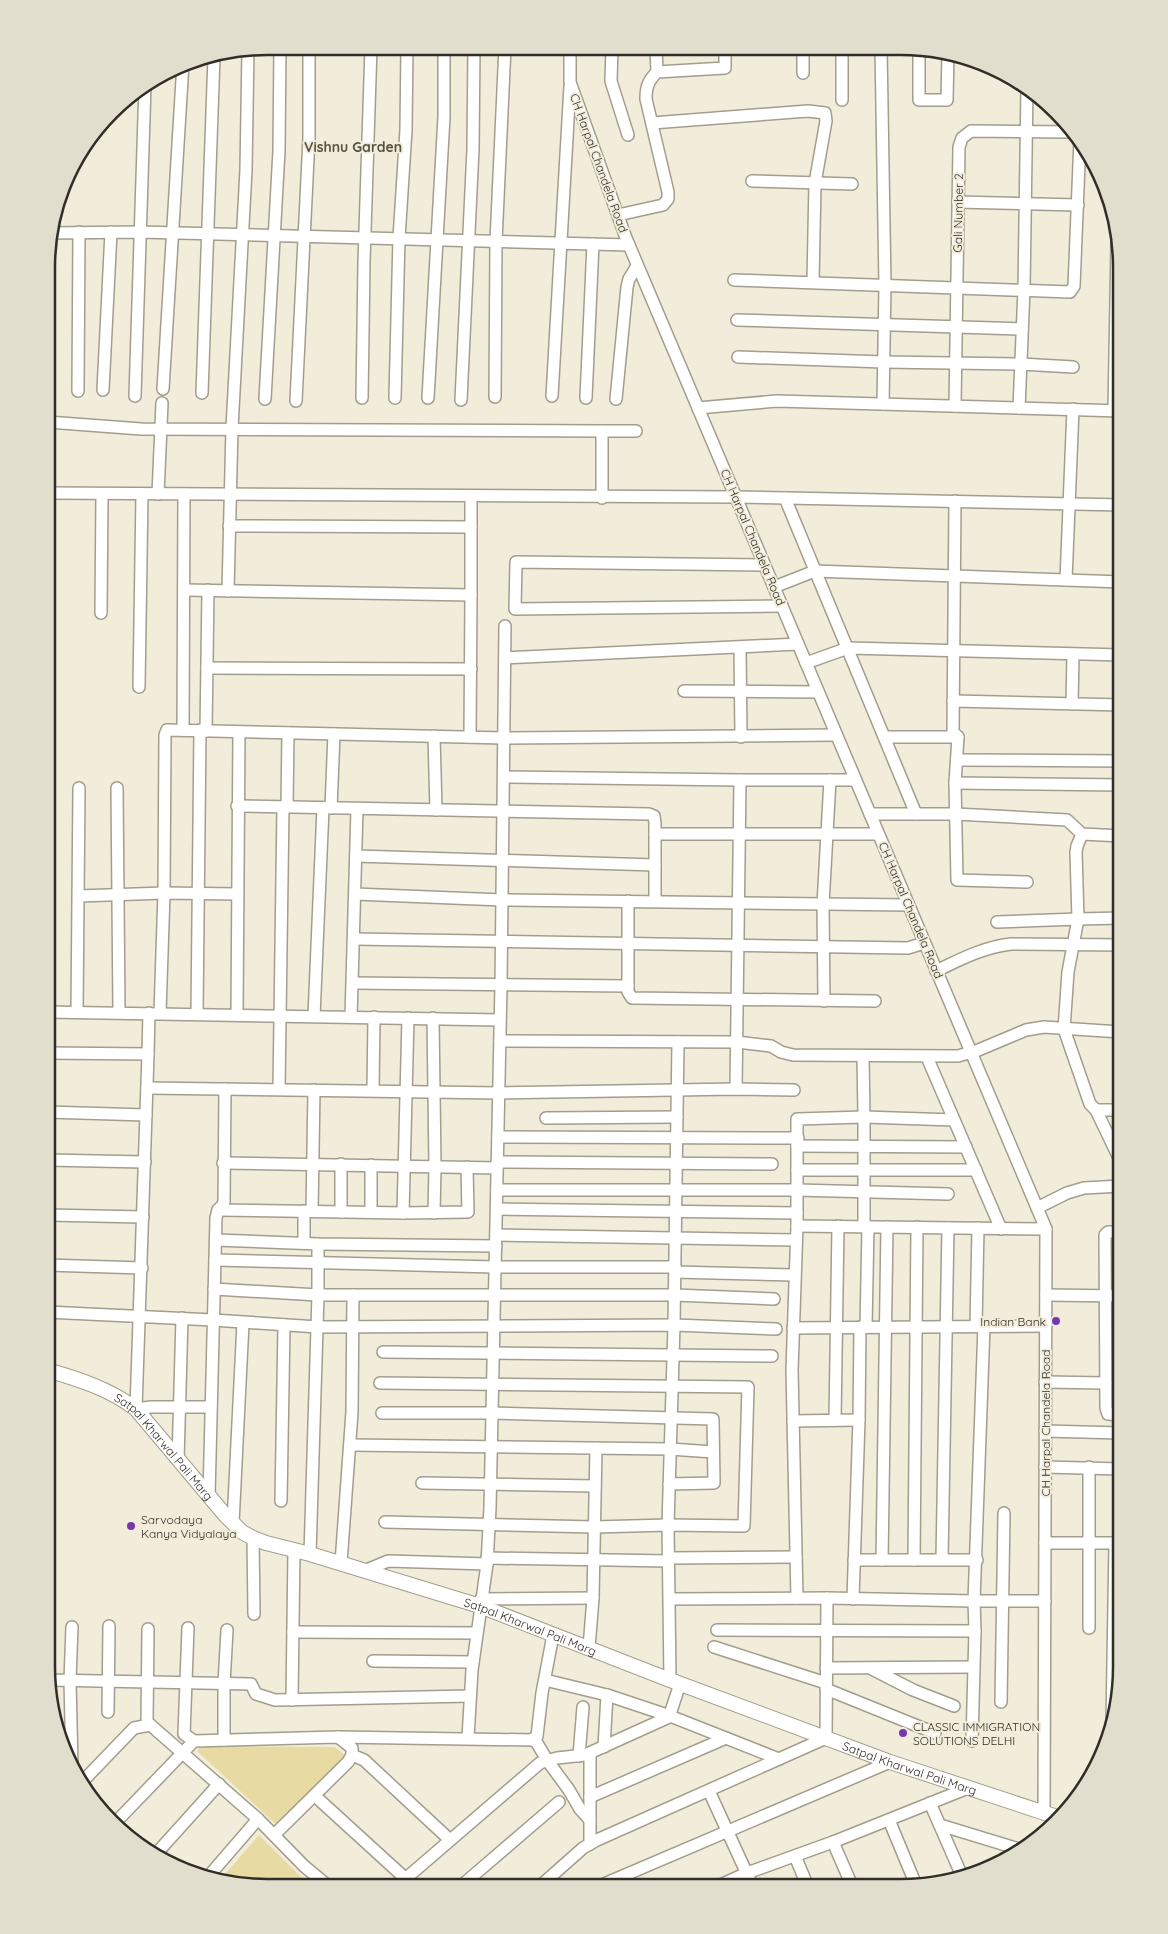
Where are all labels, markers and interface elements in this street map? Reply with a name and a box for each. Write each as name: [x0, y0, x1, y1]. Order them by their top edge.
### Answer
street label: CH Harpal Chandela Road: [567, 91, 631, 235]
district label: Vishnu Garden: [304, 138, 402, 156]
street label: Gali Number 2: [950, 173, 966, 253]
street label: CH Harpal Chandela Road: [717, 466, 789, 608]
street label: CH Harpal Chandela Road: [875, 839, 947, 981]
place label: Indian Bank: [980, 1314, 1046, 1329]
marker: Indian Bank: [1050, 1315, 1062, 1327]
street label: CH Harpal Chandela Road: [1038, 1350, 1053, 1496]
street label: Satpal Kharwal Pali Marg: [112, 1389, 217, 1503]
place label: Sarvodaya Kanya Vidyalaya: [141, 1512, 237, 1541]
marker: Sarvodaya Kanya Vidyalaya: [125, 1520, 137, 1532]
street label: Satpal Kharwal Pali Marg: [462, 1594, 599, 1658]
place label: CLASSIC IMMIGRATION SOLUTIONS DELHI: [913, 1719, 1040, 1748]
marker: CLASSIC IMMIGRATION SOLUTIONS DELHI: [897, 1727, 909, 1739]
street label: Satpal Kharwal Pali Marg: [841, 1738, 979, 1798]

